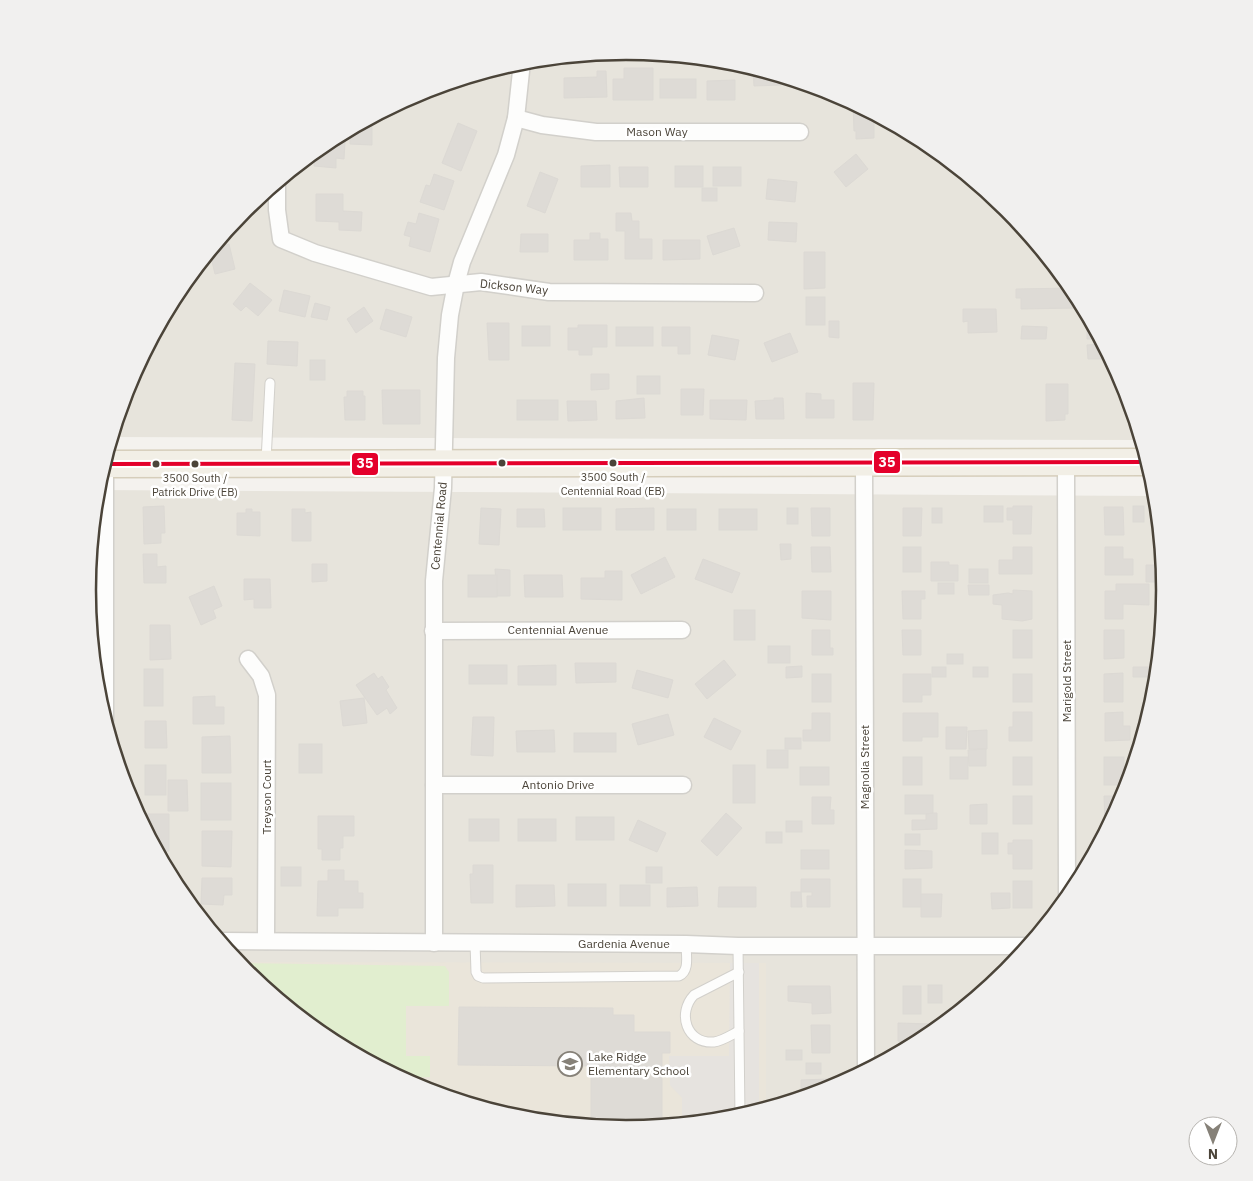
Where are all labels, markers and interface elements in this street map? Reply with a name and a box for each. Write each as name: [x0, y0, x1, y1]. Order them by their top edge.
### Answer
street label: Mason Way: [626, 124, 688, 139]
street label: Dickson Way: [479, 275, 549, 298]
line badge: 35: [873, 450, 901, 474]
line badge: 35: [351, 452, 379, 476]
text: 35: [879, 453, 895, 471]
text: 35: [357, 454, 373, 472]
unlabelled marker: [497, 458, 507, 468]
marker: 3500 South / Centennial Road (EB): [608, 458, 618, 468]
unlabelled marker: [151, 459, 161, 469]
marker: 3500 South / Patrick Drive (EB): [190, 459, 200, 469]
place label: 3500 South / Centennial Road (EB): [561, 470, 665, 498]
place label: 3500 South / Patrick Drive (EB): [152, 471, 238, 499]
street label: Centennial Road: [427, 481, 450, 571]
street label: Centennial Avenue: [508, 622, 609, 637]
street label: Marigold Street: [1059, 640, 1074, 722]
street label: Magnolia Street: [857, 725, 872, 809]
street label: Treyson Court: [259, 759, 274, 835]
street label: Antonio Drive: [522, 777, 595, 792]
street label: Gardenia Avenue: [578, 936, 670, 951]
place label: Lake Ridge Elementary School: [588, 1049, 689, 1078]
school or university icon: Lake Ridge Elementary School: [557, 1051, 583, 1077]
north arrow: [1188, 1116, 1238, 1166]
text: N: [1208, 1145, 1218, 1163]

